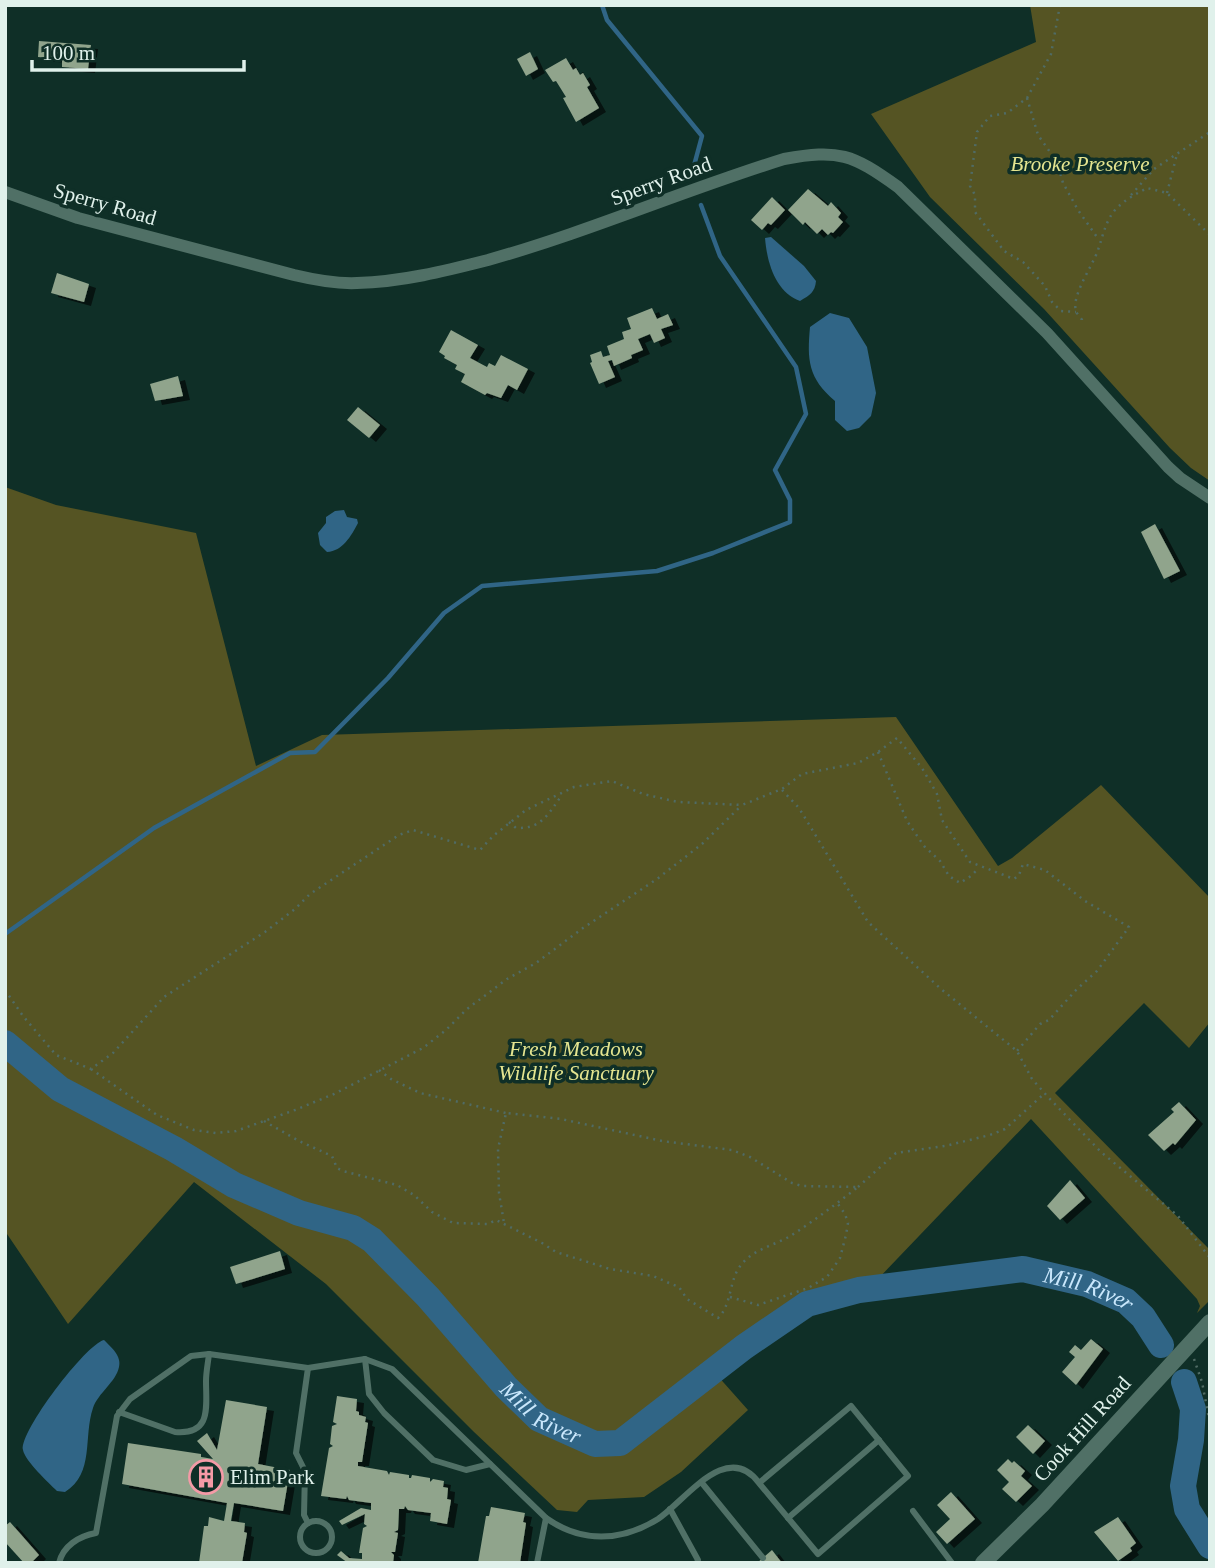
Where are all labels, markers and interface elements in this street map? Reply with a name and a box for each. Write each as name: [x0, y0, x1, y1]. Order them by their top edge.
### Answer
scale bar: [32, 28, 243, 72]
text: 100 m: [42, 41, 95, 65]
street label: Sperry Road: [607, 152, 715, 210]
park label: Brooke Preserve: [1011, 152, 1149, 176]
street label: Sperry Road: [51, 178, 160, 230]
park label: Fresh Meadows Wildlife Sanctuary: [498, 1037, 655, 1085]
water label: Mill River: [1040, 1262, 1140, 1316]
street label: Cook Hill Road: [1029, 1371, 1136, 1486]
water label: Mill River: [494, 1376, 586, 1450]
building icon: Elim Park: [187, 1458, 225, 1496]
place label: Elim Park: [230, 1465, 315, 1489]

